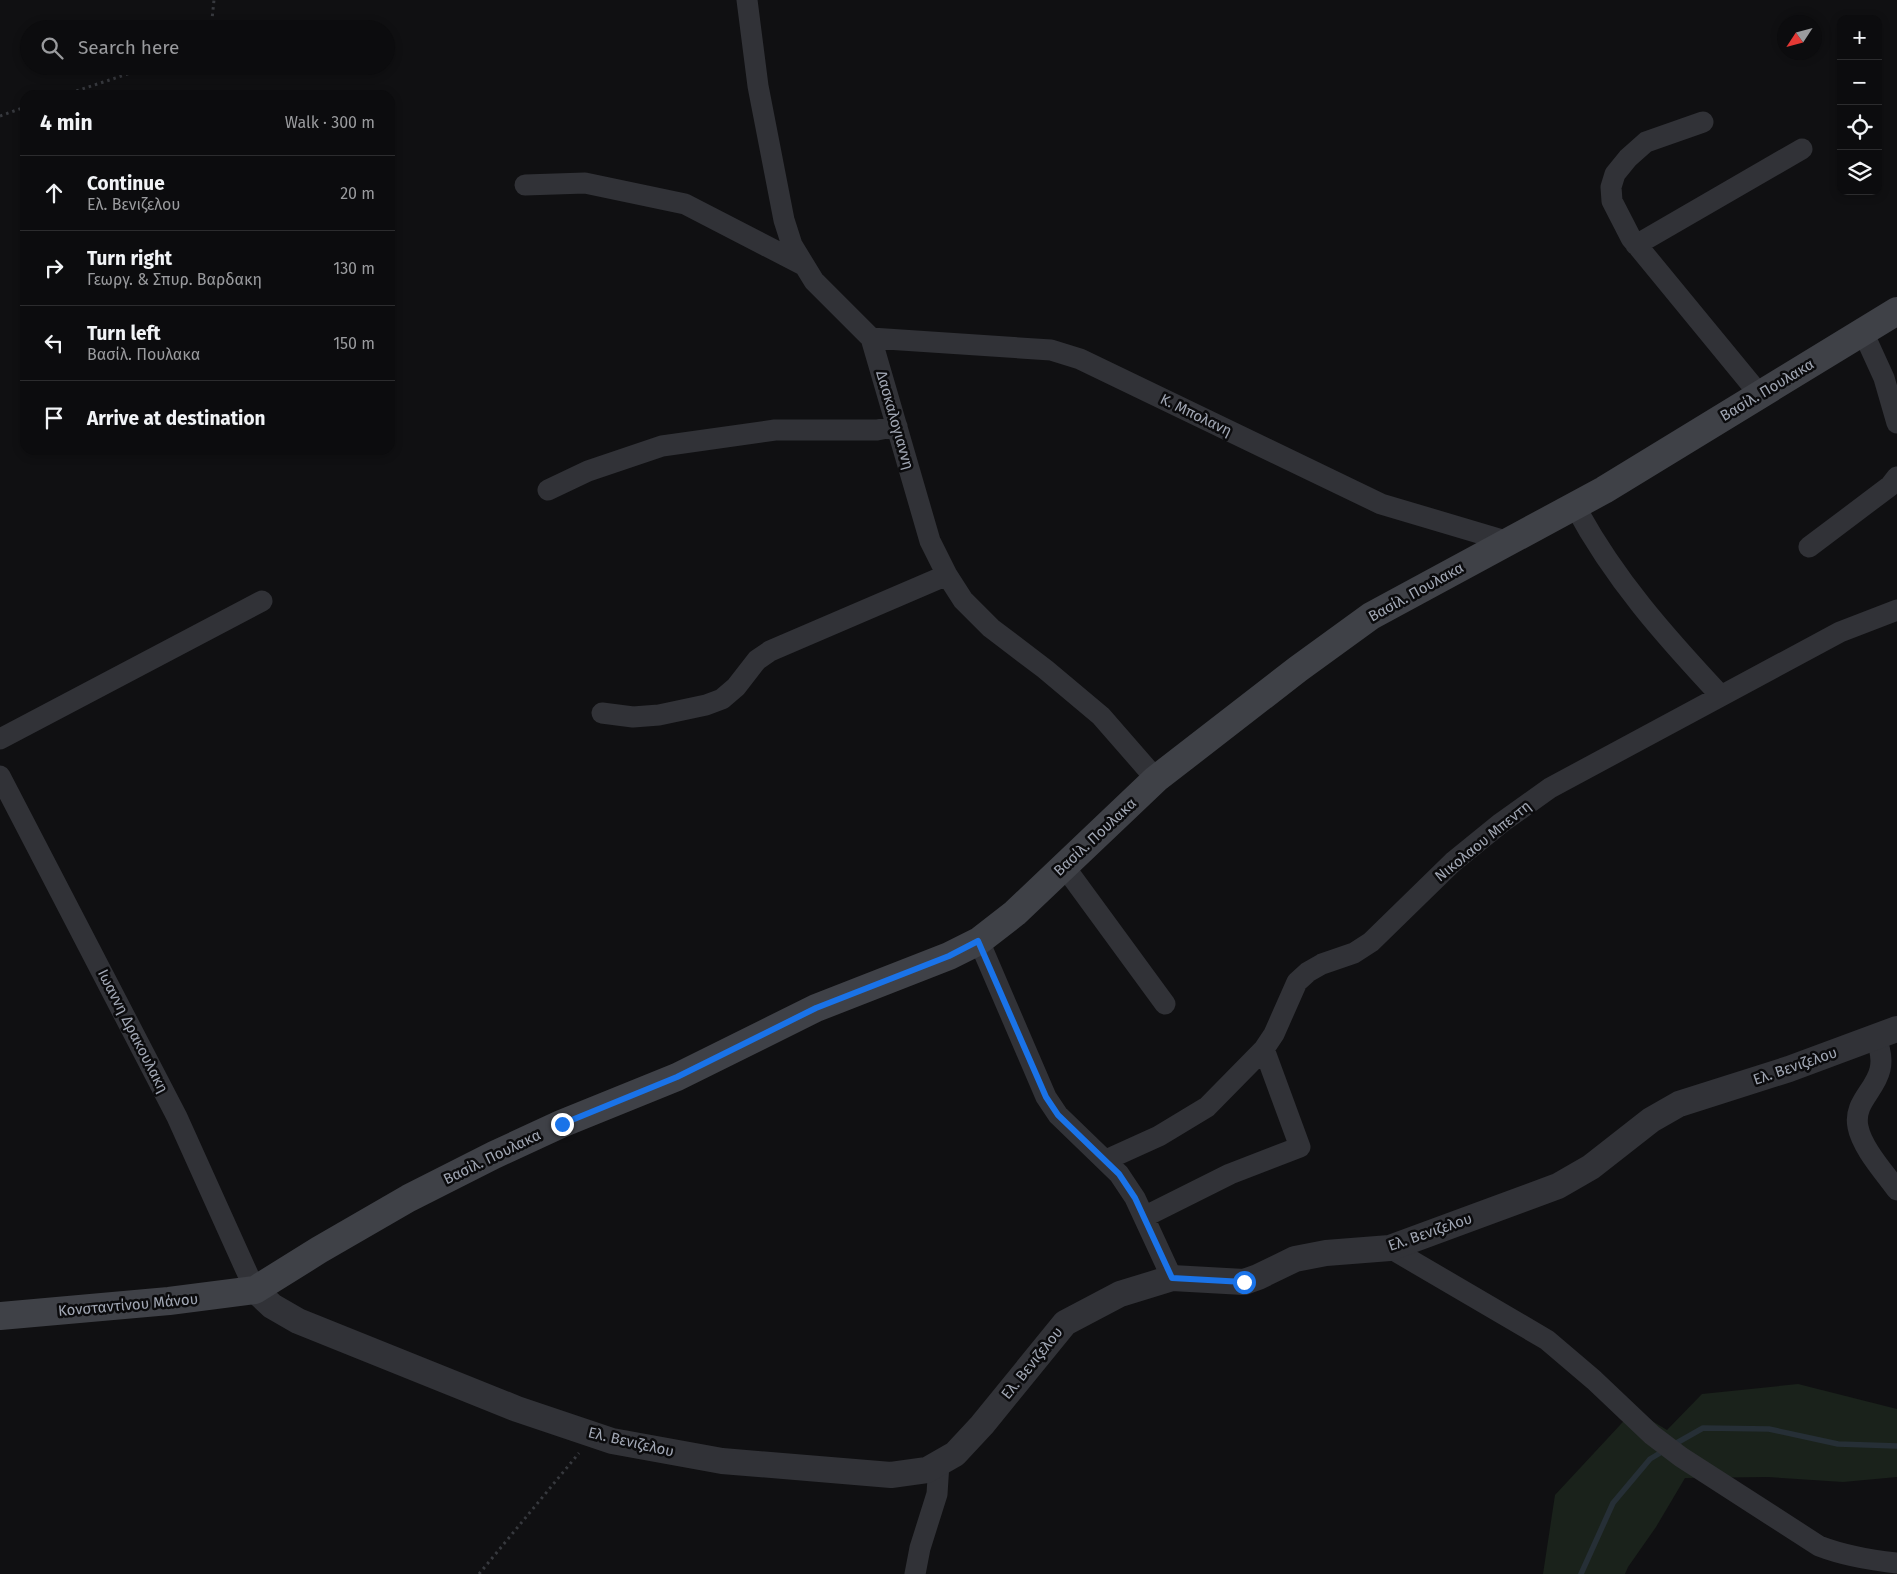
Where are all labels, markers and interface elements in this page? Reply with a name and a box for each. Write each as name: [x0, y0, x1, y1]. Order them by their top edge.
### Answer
north arrow: [1777, 15, 1822, 60]
map controls: [1837, 15, 1882, 195]
button: +: [1837, 15, 1882, 60]
search box: [20, 20, 395, 75]
icon: search: [38, 34, 66, 62]
text: Search here: [78, 36, 179, 59]
button: −: [1837, 60, 1882, 105]
button: locate: [1837, 105, 1882, 150]
text: 4 min: [40, 110, 93, 136]
text: Walk · 300 m: [285, 113, 375, 132]
button: layers: [1837, 150, 1882, 195]
text: Continue: [87, 172, 165, 195]
icon: ahead: [40, 179, 68, 207]
text: 20 m: [340, 184, 375, 203]
text: Ελ. Βενιζελου: [87, 195, 181, 214]
text: Turn right: [87, 247, 172, 270]
icon: right: [40, 254, 68, 282]
text: 130 m: [333, 259, 375, 278]
text: Γεωργ. & Σπυρ. Βαρδακη: [87, 270, 262, 289]
text: Turn left: [87, 322, 161, 345]
icon: left: [40, 329, 68, 357]
text: 150 m: [333, 334, 375, 353]
text: Βασίλ. Πουλακα: [87, 345, 200, 364]
street label: Βασίλ. Πουλακα: [1717, 355, 1817, 425]
street label: Δασκαλογιαννη: [872, 368, 918, 472]
street label: Κ. Μπολανη: [1157, 390, 1235, 440]
icon: arrive: [40, 404, 68, 432]
text: Arrive at destination: [87, 407, 266, 430]
street label: Βασίλ. Πουλακα: [1365, 558, 1467, 626]
street label: Βασίλ. Πουλακα: [1050, 794, 1140, 880]
street label: Νικολαου Μπεντη: [1431, 797, 1535, 885]
street label: Ιωαννη Δρακουλακη: [94, 966, 172, 1096]
street label: Ελ. Βενιζελου: [1751, 1043, 1839, 1089]
route end: [551, 1113, 574, 1136]
street label: Βασίλ. Πουλακα: [440, 1126, 544, 1188]
street label: Ελ. Βενιζελου: [1386, 1209, 1474, 1255]
route start: [1233, 1271, 1256, 1294]
street label: Κονσταντίνου Μάνου: [57, 1290, 199, 1320]
street label: Ελ. Βενιζελου: [997, 1323, 1067, 1403]
street label: Ελ. Βενιζελου: [586, 1423, 676, 1461]

